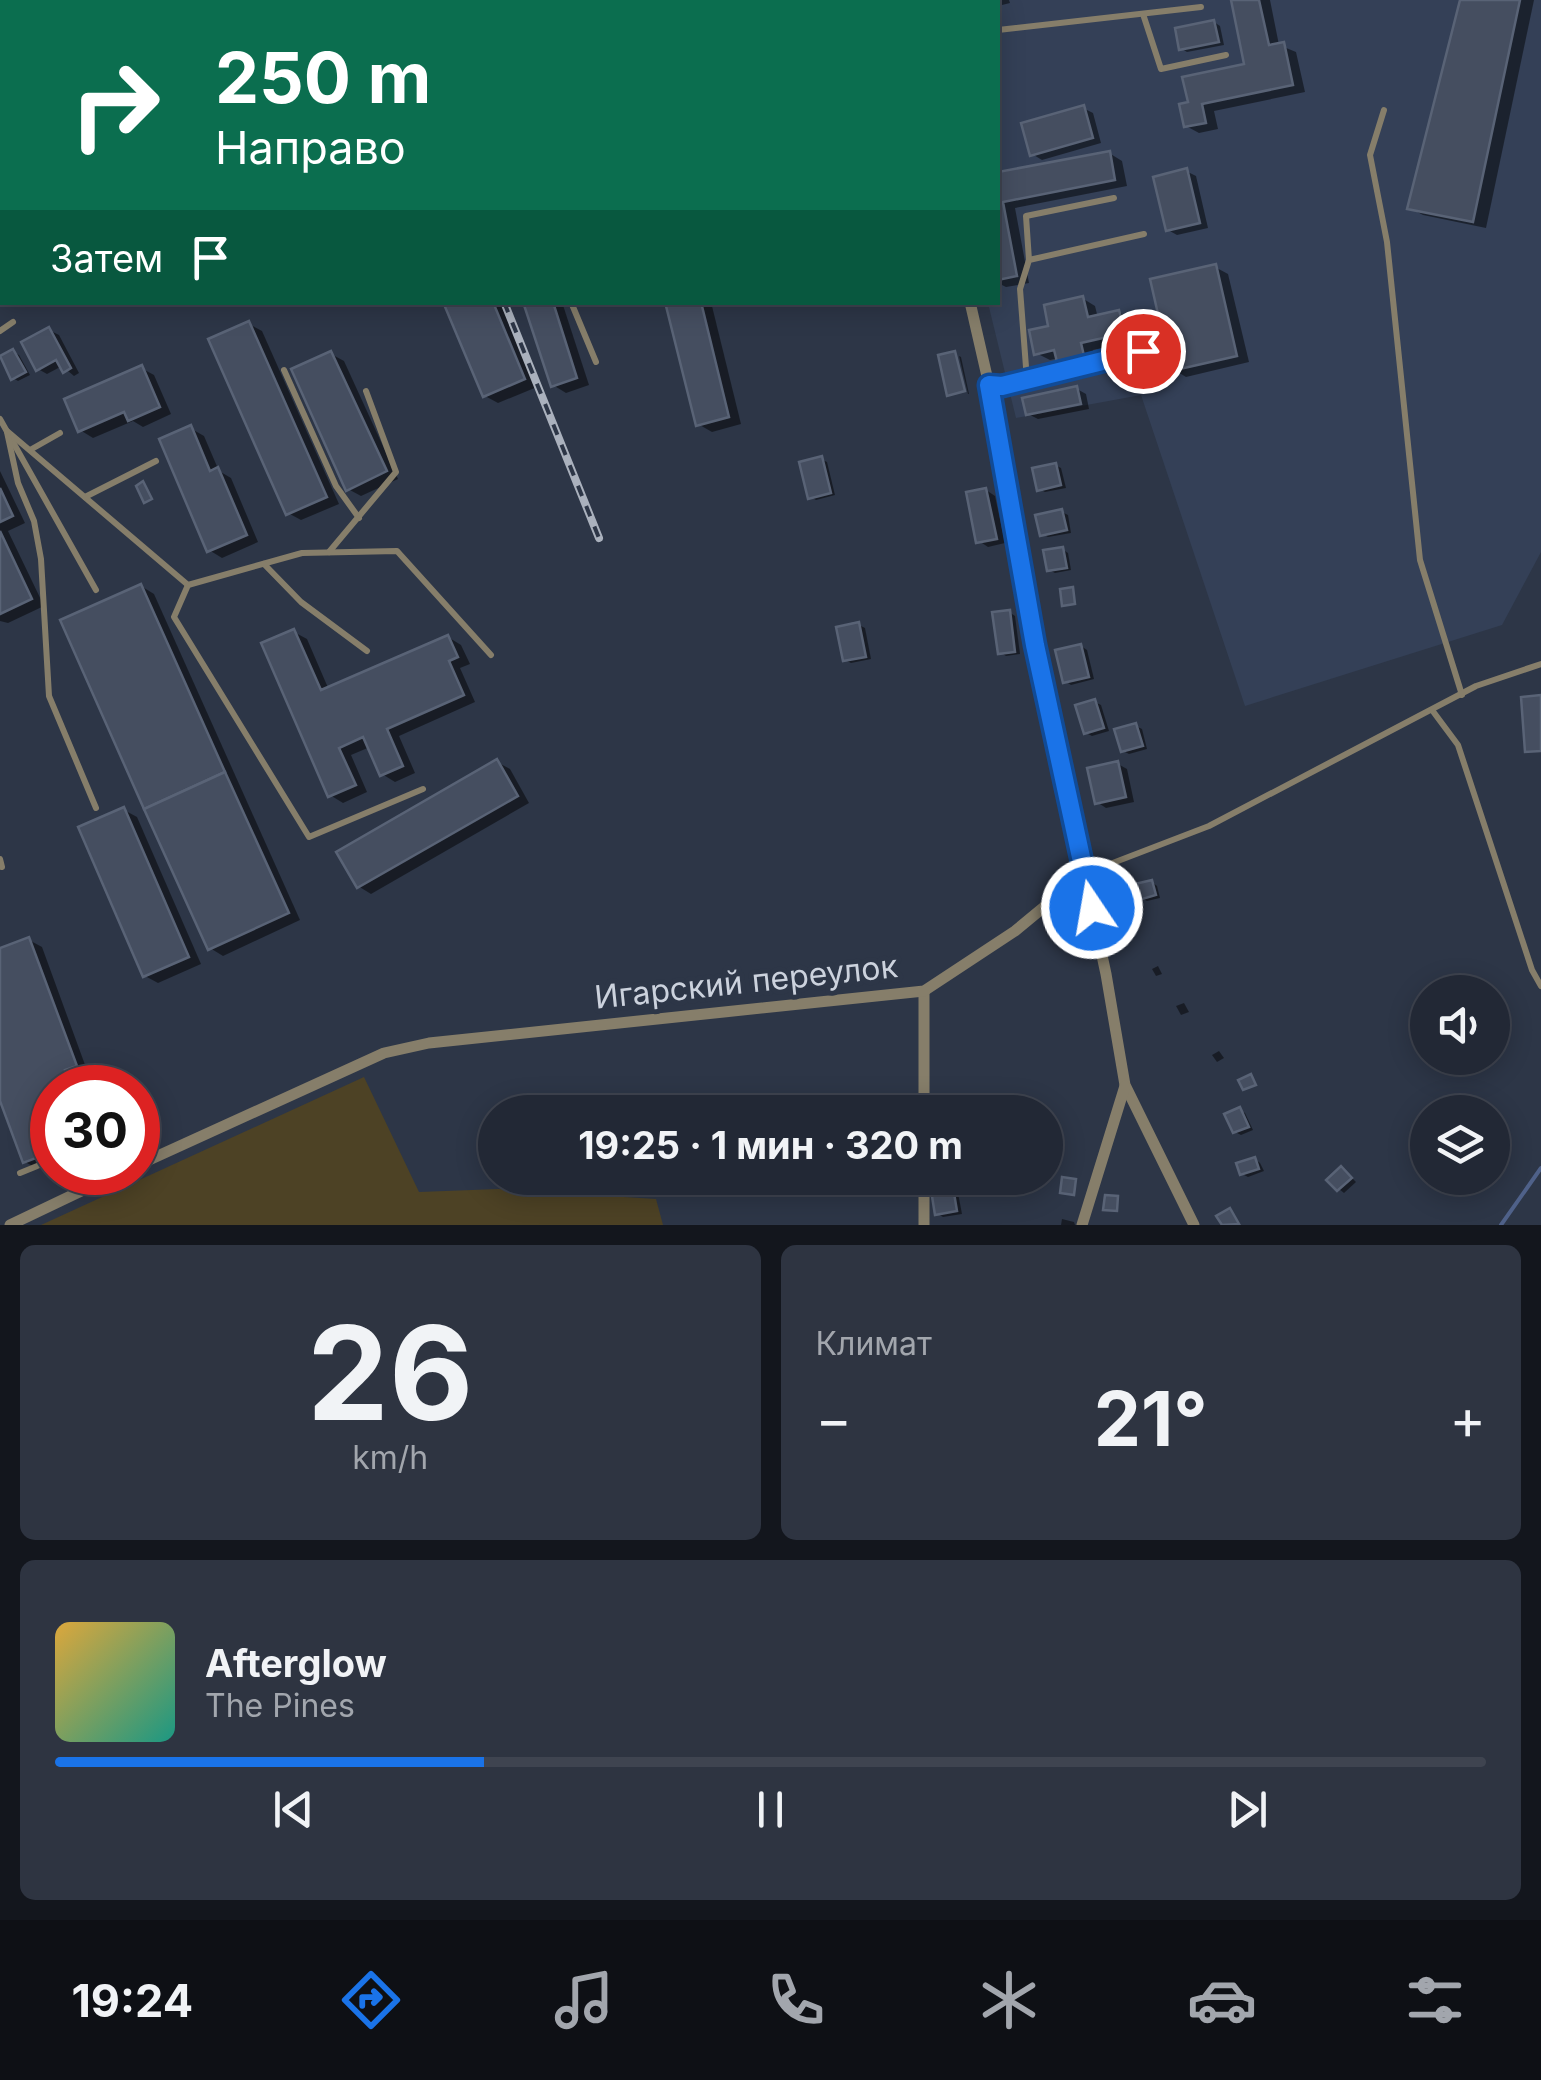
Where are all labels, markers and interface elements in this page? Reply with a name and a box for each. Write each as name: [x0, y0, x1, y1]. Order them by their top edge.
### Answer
text: 250 m: [215, 35, 432, 120]
icon: right: [50, 40, 180, 170]
text: Направо: [215, 120, 406, 175]
icon: arrive: [183, 230, 238, 285]
text: Затем: [50, 235, 163, 281]
pin: [1101, 309, 1186, 394]
icon: arrive: [1116, 324, 1171, 379]
position arrow: [1040, 856, 1144, 960]
street label: Игарский переулок: [592, 946, 899, 1017]
map controls: [1410, 975, 1510, 1195]
button: sound: [1410, 975, 1510, 1075]
speed limit sign: 30: [30, 1065, 160, 1195]
button: layers: [1410, 1095, 1510, 1195]
text: 19:25 · 1 мин · 320 m: [578, 1122, 963, 1168]
text: 26: [307, 1294, 473, 1451]
text: Климат: [816, 1324, 932, 1363]
text: 21°: [1094, 1373, 1208, 1464]
text: −: [816, 1386, 852, 1452]
text: +: [1450, 1386, 1486, 1452]
text: km/h: [352, 1438, 428, 1477]
text: Afterglow: [205, 1640, 387, 1686]
text: The Pines: [205, 1686, 355, 1725]
icon: previous: [266, 1782, 321, 1837]
icon: pause: [743, 1782, 798, 1837]
icon: next: [1220, 1782, 1275, 1837]
icon: directions: [336, 1965, 406, 2035]
icon: music: [549, 1965, 619, 2035]
icon: phone: [761, 1965, 831, 2035]
icon: climate: [974, 1965, 1044, 2035]
icon: car: [1187, 1965, 1257, 2035]
icon: filters: [1400, 1965, 1470, 2035]
text: 19:24: [71, 1973, 193, 2028]

